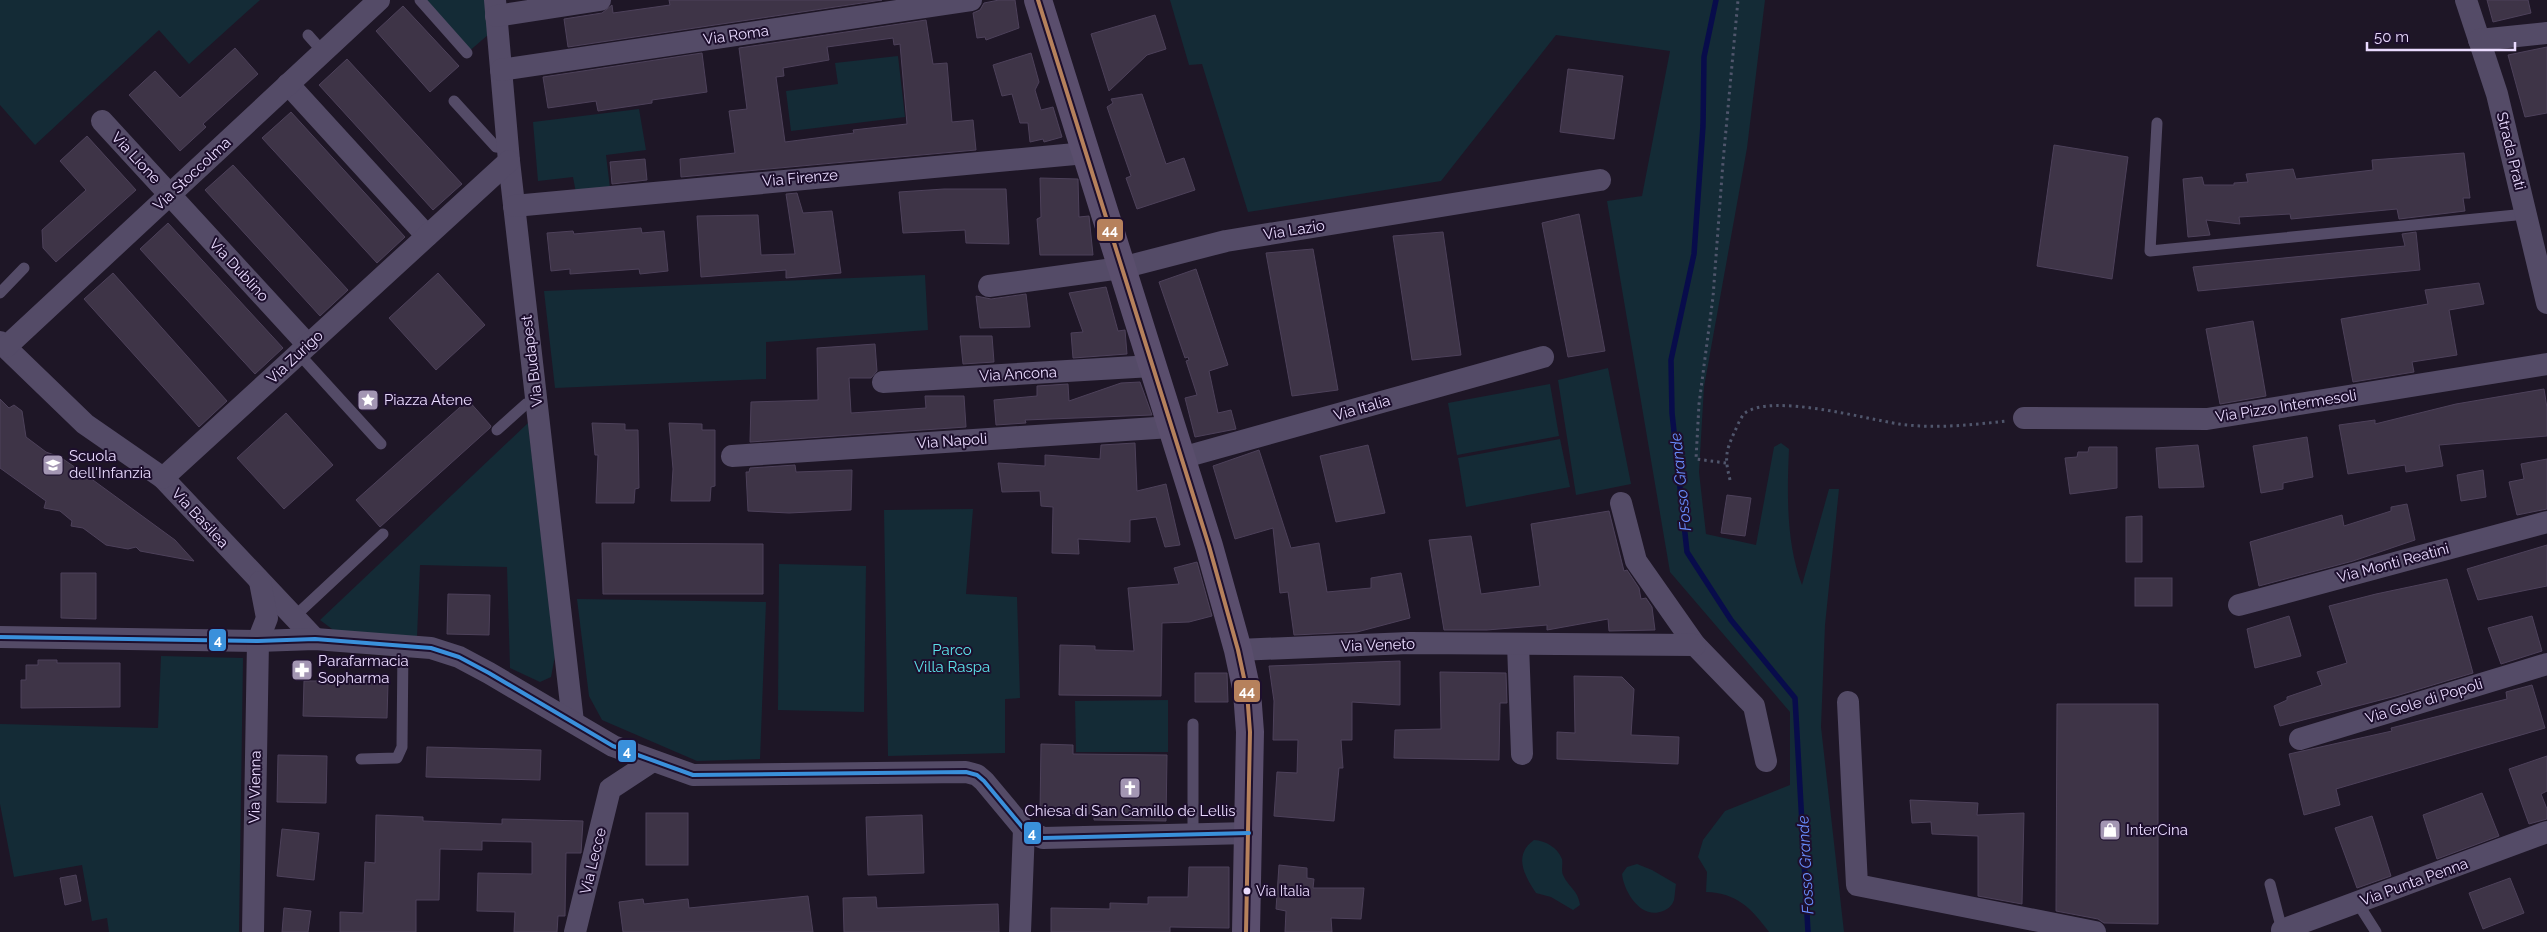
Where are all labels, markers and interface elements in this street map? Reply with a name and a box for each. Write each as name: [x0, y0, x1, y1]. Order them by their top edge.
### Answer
scale bar: [2367, 20, 2514, 52]
street label: Via Roma: [702, 22, 770, 48]
text: 50 m: [2374, 28, 2409, 46]
street label: Strada Prati: [2493, 110, 2529, 192]
street label: Via Lione: [108, 128, 165, 188]
street label: Via Stoccolma: [149, 133, 235, 215]
street label: Via Firenze: [761, 166, 839, 190]
street label: Via Lazio: [1262, 216, 1326, 244]
line badge: 44: [1096, 218, 1124, 242]
text: 44: [1102, 222, 1118, 238]
street label: Via Dublino: [205, 235, 273, 305]
street label: Via Budapest: [517, 314, 547, 408]
street label: Via Zurigo: [263, 326, 327, 388]
street label: Via Ancona: [979, 363, 1057, 385]
street label: Via Pizzo Intermesoli: [2214, 386, 2358, 426]
place icon: Piazza Atene: [356, 388, 380, 412]
place label: Piazza Atene: [384, 391, 472, 409]
street label: Via Italia: [1332, 391, 1392, 425]
street label: Via Napoli: [916, 430, 988, 452]
water label: Fosso Grande: [1666, 431, 1695, 532]
place label: Scuola dell'Infanzia: [69, 447, 151, 482]
school or university icon: Scuola dell'Infanzia: [41, 453, 65, 477]
street label: Via Basilea: [168, 484, 232, 552]
street label: Via Monti Reatini: [2335, 539, 2451, 587]
line badge: 4: [208, 628, 227, 652]
text: 4: [214, 632, 222, 648]
street label: Via Veneto: [1341, 635, 1415, 655]
park label: Parco Villa Raspa: [914, 641, 990, 676]
place label: Parafarmacia Sopharma: [318, 652, 409, 687]
pharmacy icon: Parafarmacia Sopharma: [290, 658, 314, 682]
street label: Via Gole di Popoli: [2363, 675, 2485, 727]
line badge: 44: [1233, 679, 1261, 703]
text: 44: [1239, 683, 1255, 699]
line badge: 4: [617, 739, 637, 763]
text: 4: [623, 743, 631, 759]
street label: Via Vienna: [245, 750, 265, 824]
church icon: Chiesa di San Camillo de Lellis: [1118, 776, 1142, 800]
place label: Chiesa di San Camillo de Lellis: [1024, 802, 1236, 820]
water label: Fosso Grande: [1793, 815, 1818, 915]
shop icon: InterCina: [2098, 818, 2122, 842]
line badge: 4: [1023, 821, 1042, 845]
place label: InterCina: [2126, 821, 2188, 839]
text: 4: [1028, 825, 1036, 841]
street label: Via Lecce: [576, 826, 610, 896]
street label: Via Punta Penna: [2358, 854, 2470, 910]
place label: Via Italia: [1256, 883, 1310, 899]
marker: Via Italia: [1242, 886, 1252, 896]

